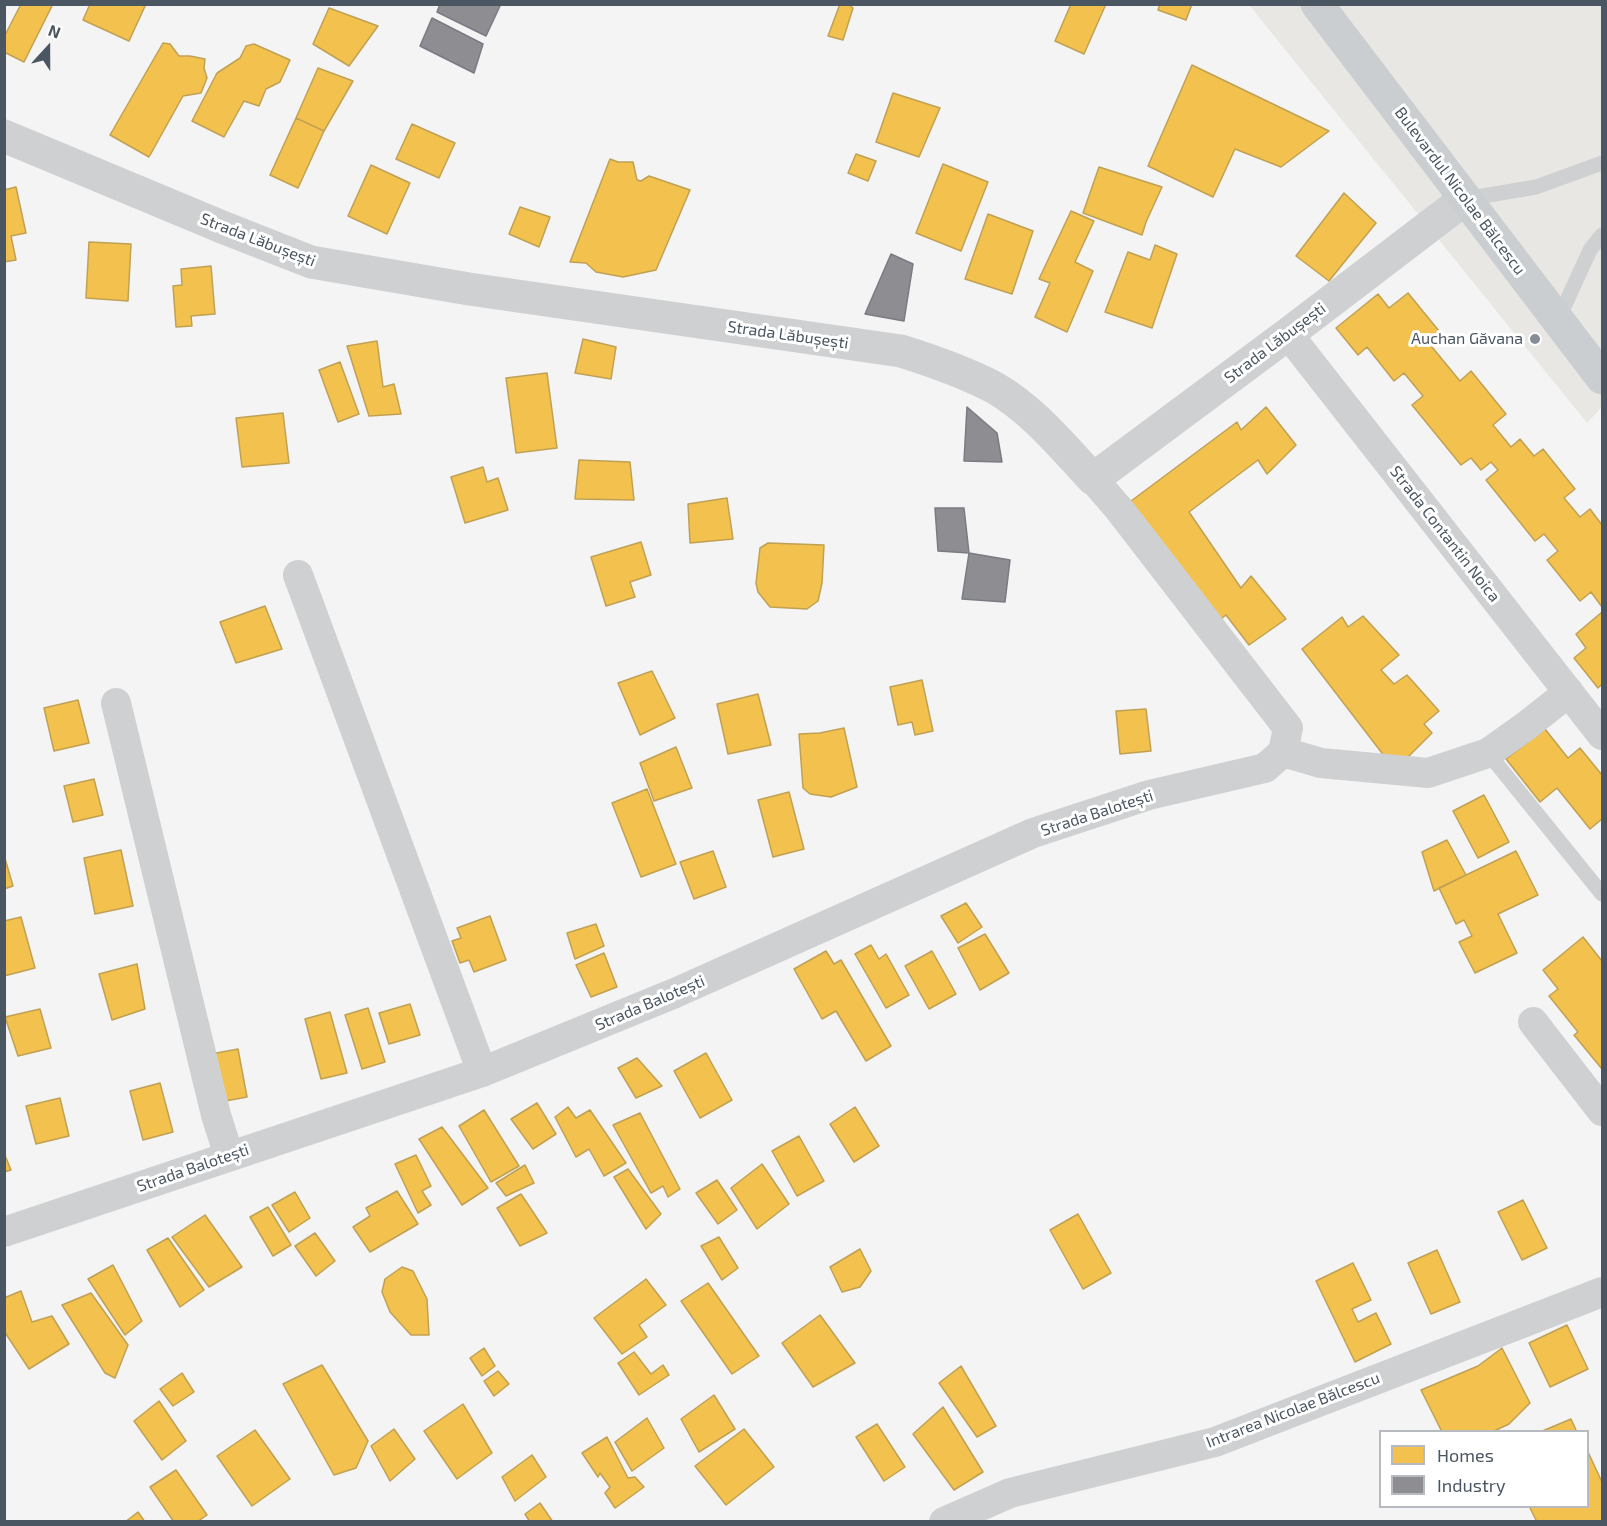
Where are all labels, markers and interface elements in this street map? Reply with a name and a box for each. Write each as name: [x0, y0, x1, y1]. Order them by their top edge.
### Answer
north arrow: [18, 18, 78, 78]
text: N: [46, 20, 63, 42]
street label: Bulevardul Nicolae Bălcescu: [1391, 103, 1529, 279]
street label: Strada Lăbușești: [198, 209, 318, 271]
street label: Strada Lăbușești: [1221, 299, 1329, 387]
street label: Strada Lăbușești: [726, 317, 850, 353]
place label: Auchan Găvana: [1411, 329, 1523, 349]
marker: Auchan Găvana: [1528, 332, 1542, 346]
street label: Strada Contantin Noica: [1386, 462, 1504, 606]
street label: Strada Balotești: [1038, 786, 1156, 840]
street label: Strada Balotești: [592, 971, 708, 1035]
street label: Strada Balotești: [135, 1140, 251, 1196]
street label: Intrarea Nicolae Bălcescu: [1203, 1368, 1383, 1452]
legend: [1379, 1430, 1589, 1508]
text: Homes: [1437, 1444, 1494, 1466]
text: Industry: [1437, 1474, 1506, 1496]

